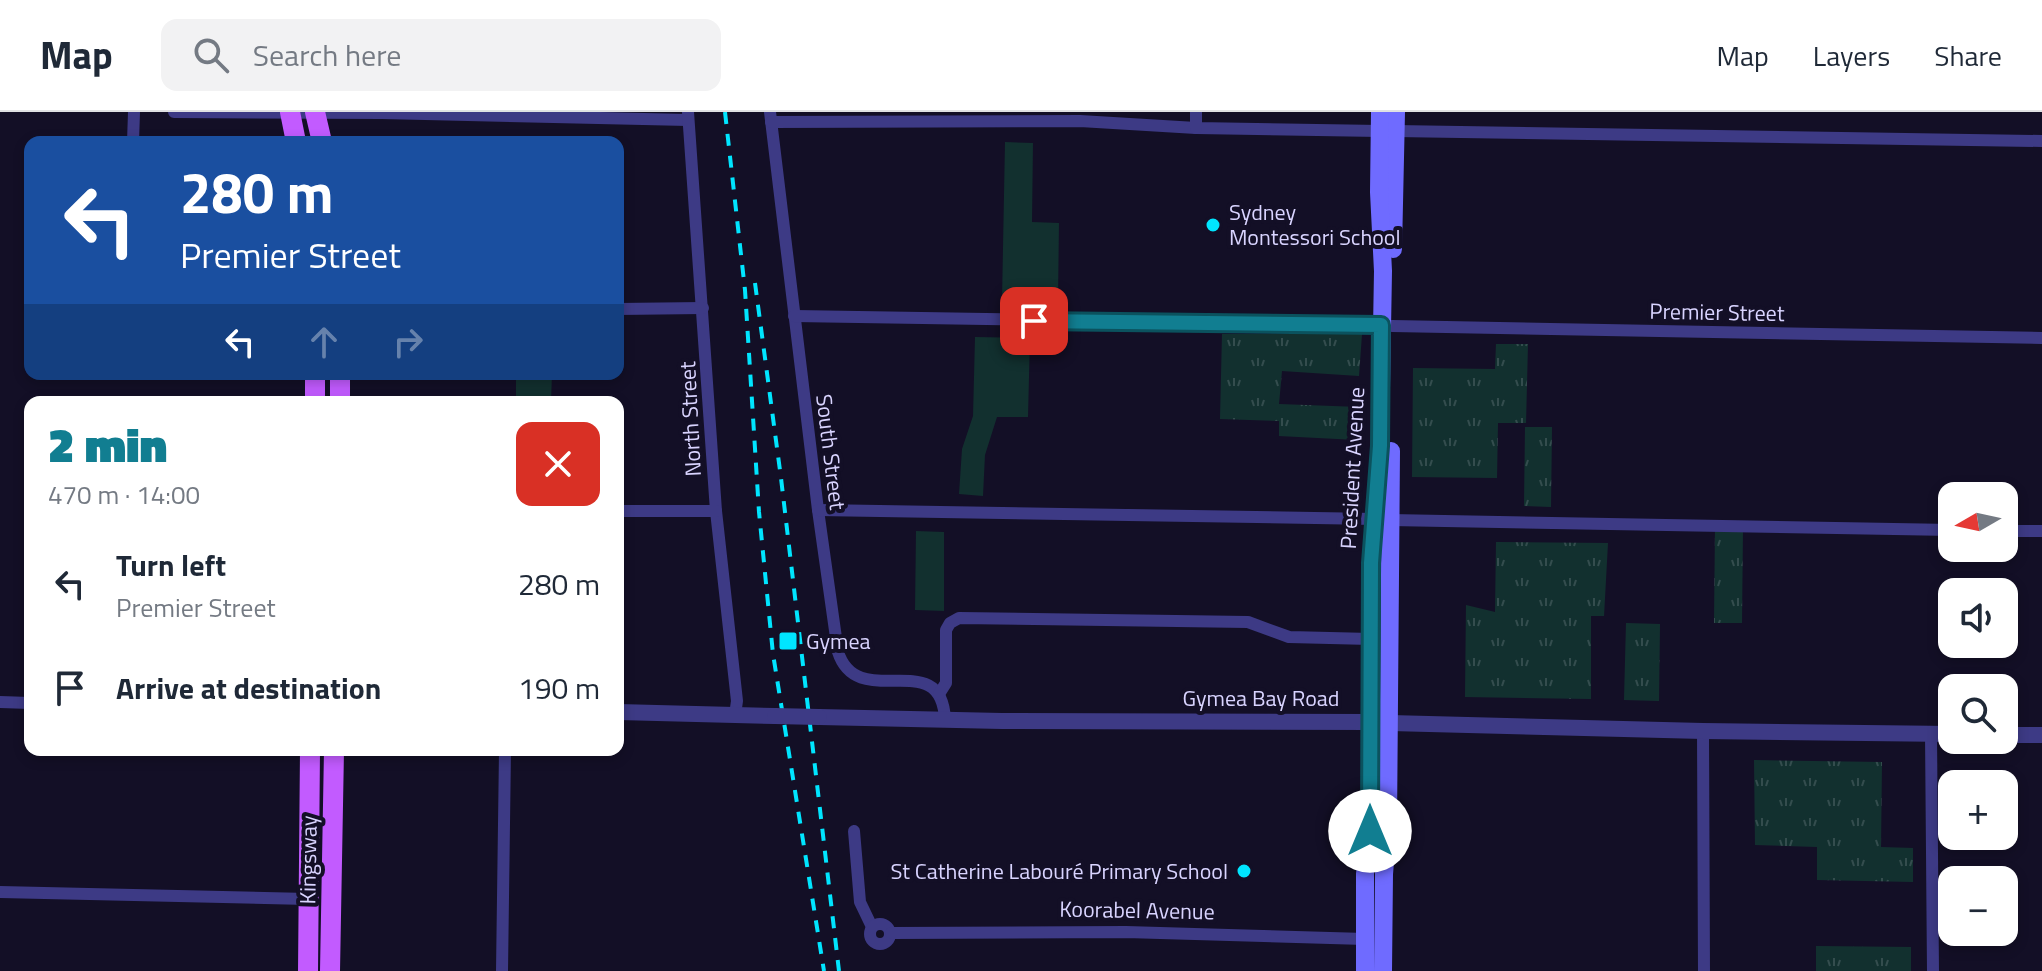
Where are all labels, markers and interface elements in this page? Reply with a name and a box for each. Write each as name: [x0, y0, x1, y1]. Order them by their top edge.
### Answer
search box: [161, 19, 721, 91]
text: Map: [40, 26, 113, 84]
text: Search here: [253, 32, 402, 78]
icon: search: [189, 33, 233, 77]
text: Map: [1716, 34, 1769, 77]
text: Layers: [1813, 34, 1890, 77]
text: Share: [1934, 34, 2002, 77]
text: 280 m: [180, 150, 333, 235]
icon: left: [48, 168, 152, 272]
place label: Sydney Montessori School: [1229, 195, 1401, 254]
marker: Sydney Montessori School: [1204, 216, 1222, 234]
text: Premier Street: [180, 227, 401, 282]
pin: [1000, 287, 1068, 355]
street label: Premier Street: [1649, 294, 1785, 330]
icon: arrive: [1012, 299, 1056, 343]
icon: left: [218, 320, 262, 364]
icon: ahead: [302, 320, 346, 364]
icon: right: [386, 320, 430, 364]
street label: North Street: [670, 360, 710, 477]
street label: President Avenue: [1331, 386, 1373, 550]
street label: South Street: [807, 392, 855, 512]
text: 2 min: [48, 408, 167, 481]
button: close: [516, 422, 600, 506]
text: 470 m · 14:00: [48, 475, 200, 514]
north arrow: [1938, 482, 2018, 562]
map controls: [1938, 482, 2018, 946]
text: Turn left: [116, 542, 226, 588]
text: 280 m: [518, 561, 600, 607]
icon: left: [48, 562, 92, 606]
button: sound: [1938, 578, 2018, 658]
text: Premier Street: [116, 588, 276, 627]
place label: Gymea: [806, 624, 871, 658]
marker: Gymea: [777, 630, 799, 652]
text: Arrive at destination: [116, 665, 381, 711]
text: 190 m: [518, 665, 600, 711]
icon: arrive: [48, 666, 92, 710]
button: search: [1938, 674, 2018, 754]
street label: Gymea Bay Road: [1183, 681, 1339, 715]
button: +: [1938, 770, 2018, 850]
position arrow: [1328, 789, 1412, 873]
street label: Kingsway: [290, 815, 326, 905]
place label: St Catherine Labouré Primary School: [890, 854, 1228, 888]
marker: St Catherine Labouré Primary School: [1235, 862, 1253, 880]
button: −: [1938, 866, 2018, 946]
street label: Koorabel Avenue: [1059, 892, 1215, 928]

